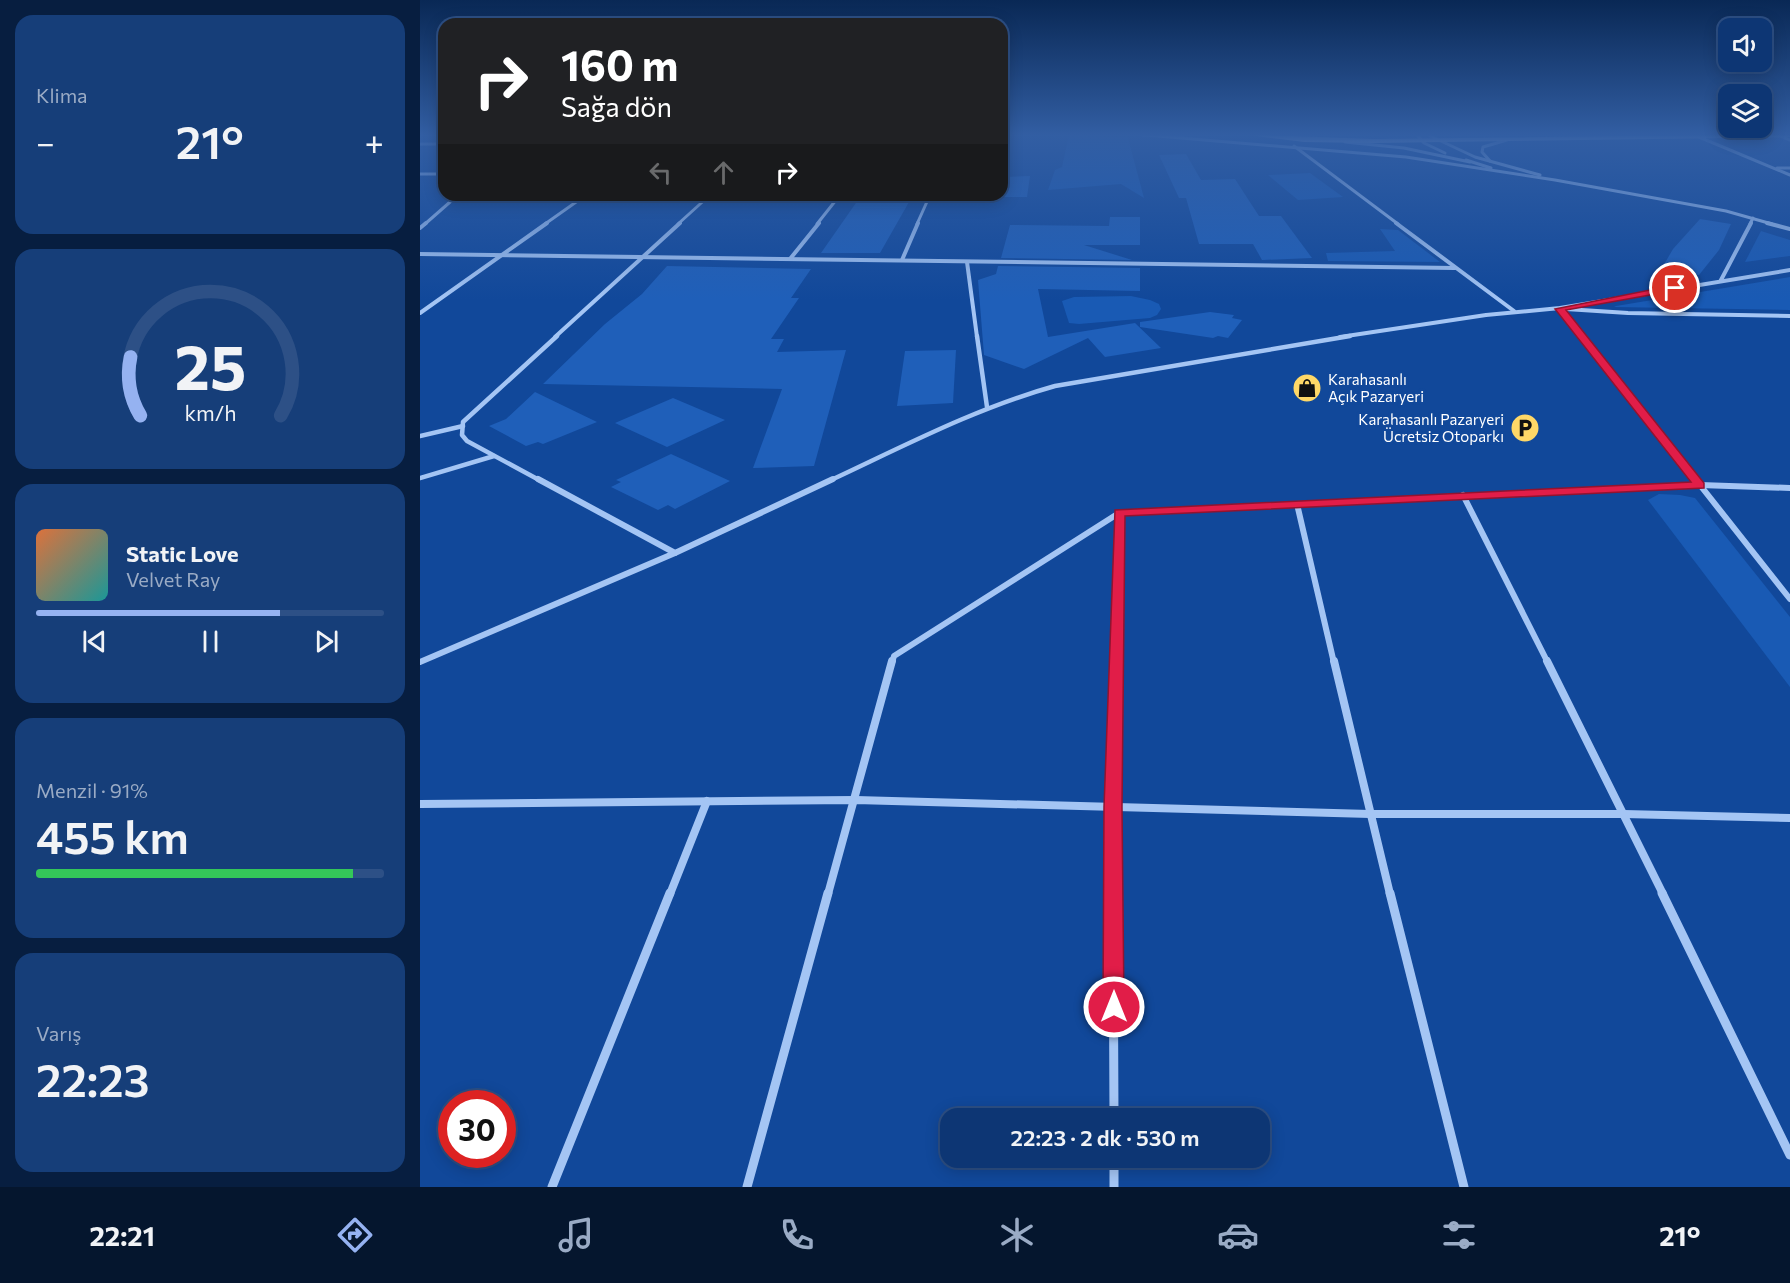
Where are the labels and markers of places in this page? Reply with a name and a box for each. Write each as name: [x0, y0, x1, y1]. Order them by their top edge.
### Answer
pin: [1649, 262, 1700, 313]
place label: Karahasanlı Açık Pazaryeri: [1328, 370, 1424, 405]
shop icon: Karahasanlı Açık Pazaryeri: [1291, 372, 1323, 404]
place label: Karahasanlı Pazaryeri Ücretsiz Otoparkı: [1358, 410, 1504, 445]
parking icon: Karahasanlı Pazaryeri Ücretsiz Otoparkı: [1509, 412, 1541, 444]

